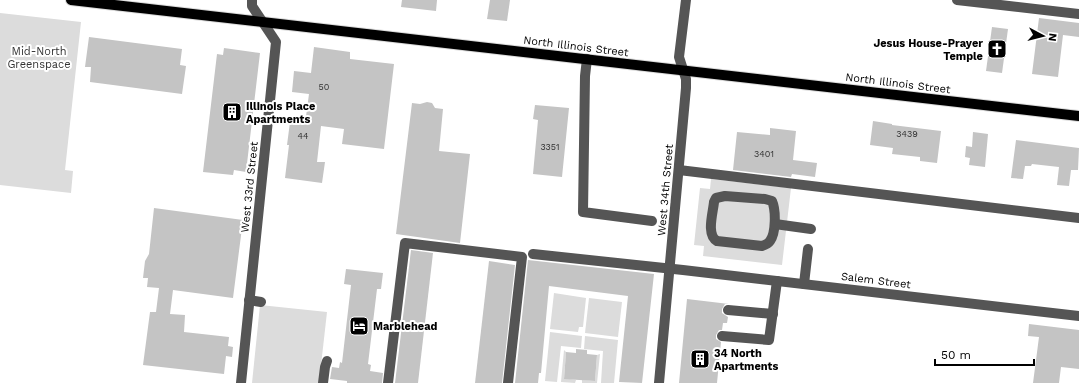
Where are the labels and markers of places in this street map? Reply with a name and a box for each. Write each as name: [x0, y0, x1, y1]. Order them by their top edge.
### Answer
place label: Jesus House-Prayer Temple: [873, 37, 983, 63]
church icon: Jesus House-Prayer Temple: [986, 38, 1008, 60]
place label: Illinois Place Apartments: [246, 100, 315, 126]
building icon: Illinois Place Apartments: [221, 101, 243, 123]
hotel icon: Marblehead: [348, 315, 370, 337]
place label: Marblehead: [373, 320, 437, 333]
place label: 34 North Apartments: [714, 347, 778, 373]
building icon: 34 North Apartments: [689, 348, 711, 370]

